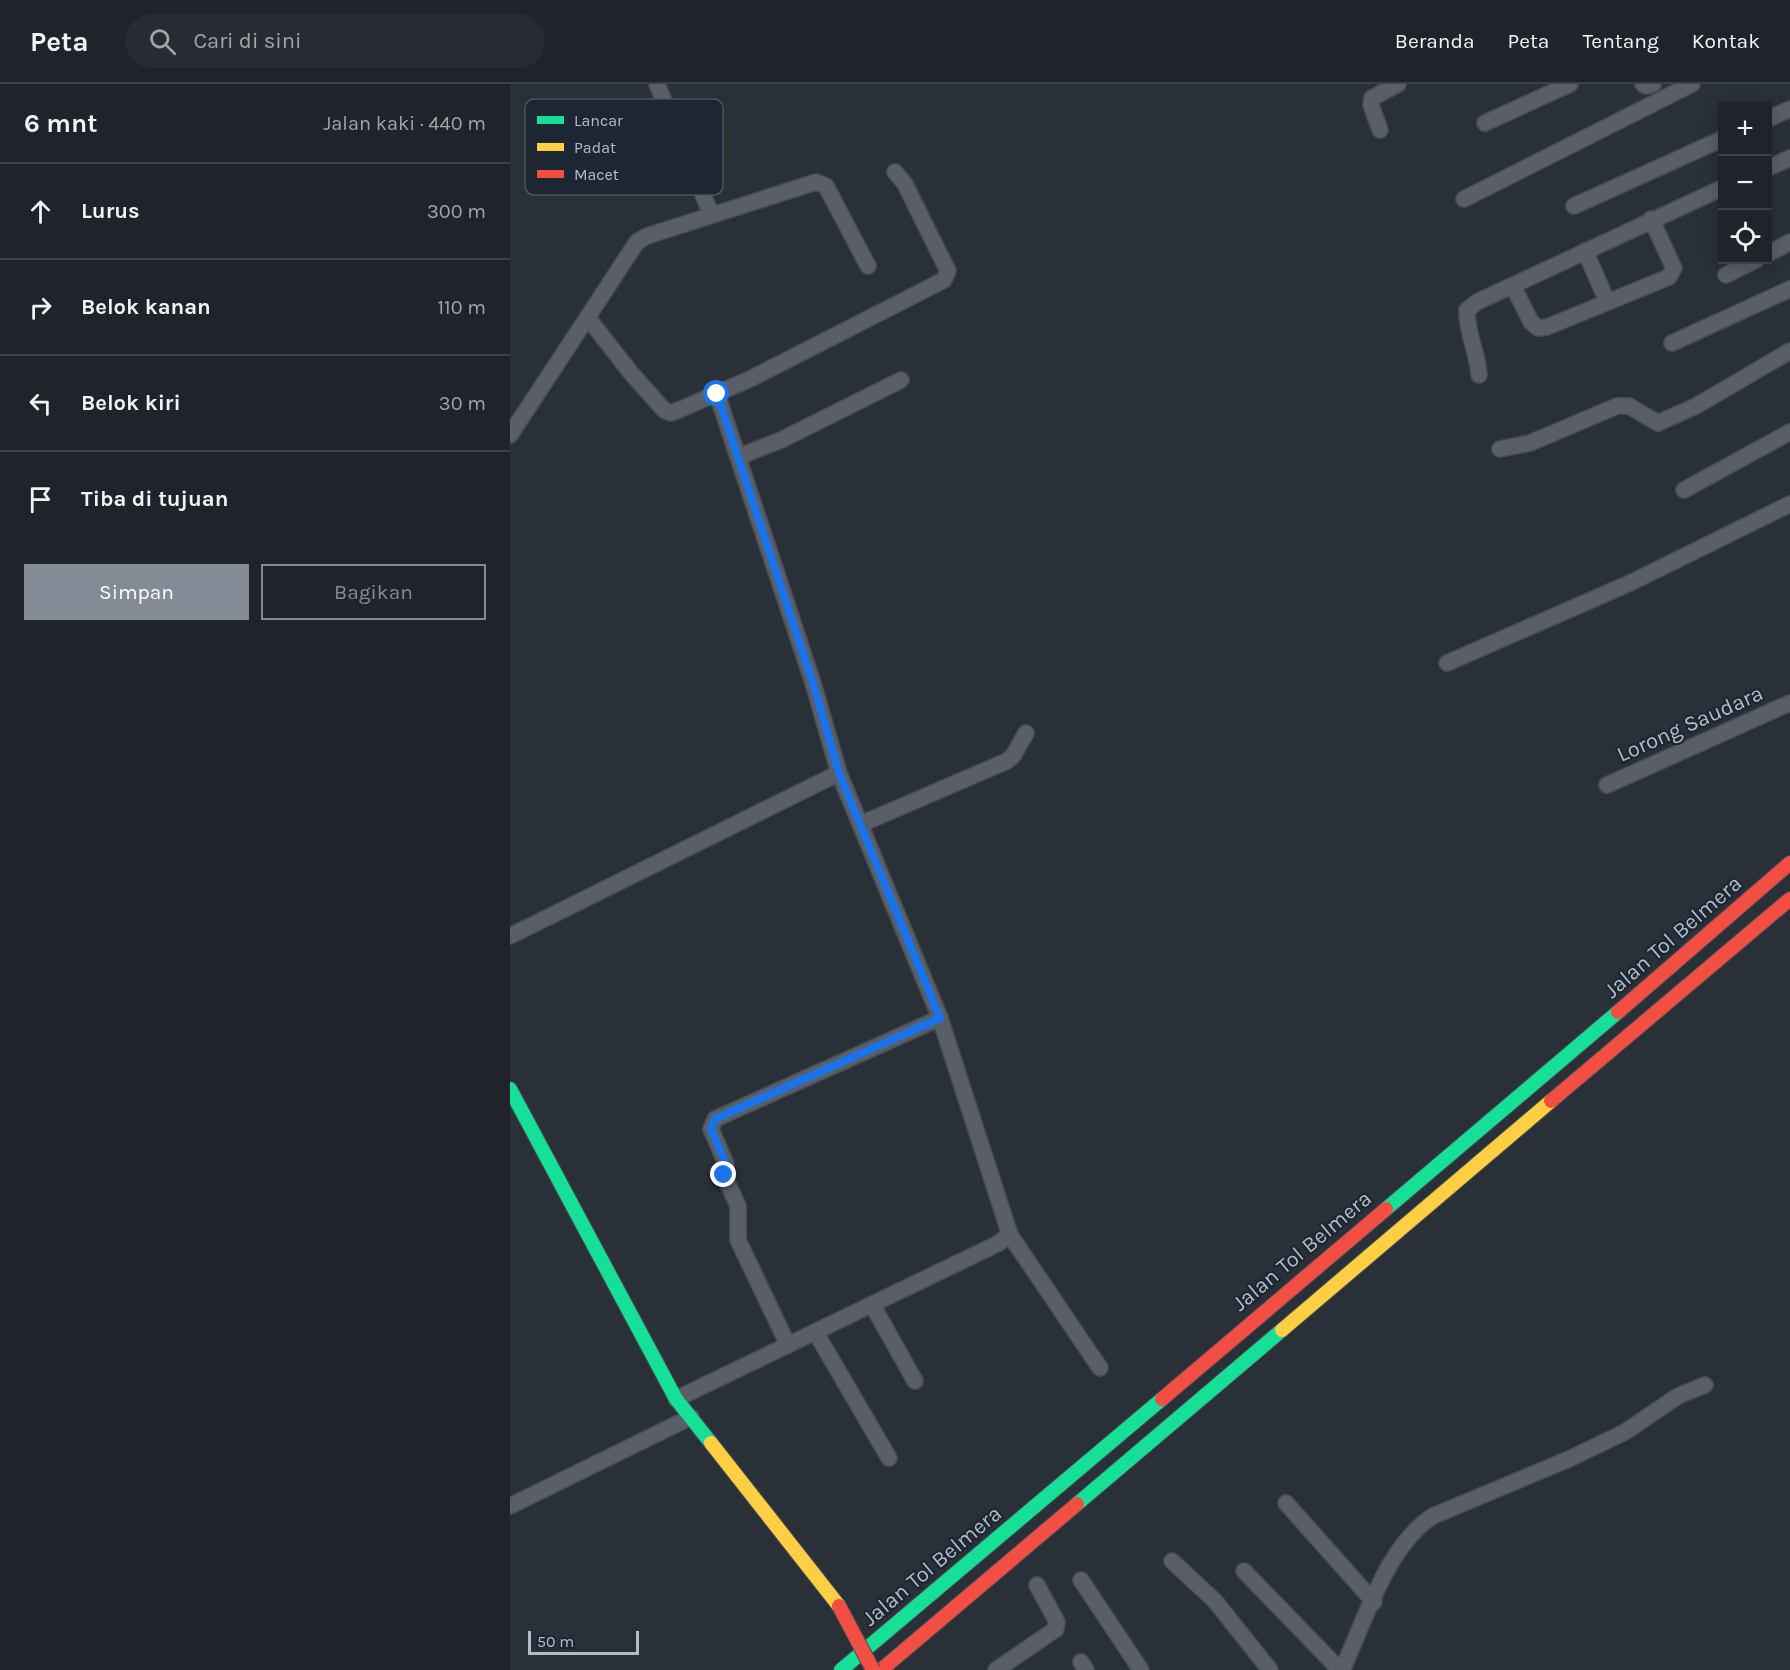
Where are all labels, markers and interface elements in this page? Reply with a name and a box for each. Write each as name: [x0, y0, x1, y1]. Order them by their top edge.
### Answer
search box: [125, 14, 545, 68]
text: Peta: [30, 25, 89, 58]
icon: search: [146, 25, 179, 58]
text: Cari di sini: [194, 28, 302, 54]
text: Beranda: [1395, 29, 1475, 53]
text: Peta: [1508, 29, 1549, 53]
text: Tentang: [1582, 29, 1659, 53]
text: Kontak: [1692, 29, 1760, 53]
legend: [525, 99, 723, 195]
map controls: [1718, 102, 1772, 264]
button: +: [1718, 102, 1772, 156]
text: 6 mnt: [24, 108, 98, 139]
text: Lancar: [574, 111, 623, 130]
text: Jalan kaki · 440 m: [323, 112, 486, 135]
text: Padat: [574, 138, 616, 157]
button: −: [1718, 156, 1772, 210]
text: Macet: [574, 165, 619, 184]
icon: ahead: [24, 195, 57, 228]
text: Lurus: [81, 198, 140, 224]
text: 300 m: [427, 200, 486, 223]
button: locate: [1718, 210, 1772, 264]
icon: right: [24, 291, 57, 324]
text: Belok kanan: [81, 294, 211, 320]
text: 110 m: [437, 296, 486, 319]
route start: [703, 380, 729, 406]
icon: left: [24, 387, 57, 420]
text: Belok kiri: [81, 390, 181, 416]
text: 30 m: [439, 392, 486, 415]
icon: arrive: [24, 483, 57, 516]
text: Tiba di tujuan: [81, 486, 228, 512]
button: Simpan: [24, 564, 249, 620]
button: Bagikan: [261, 564, 486, 620]
street label: Lorong Saudara: [1613, 680, 1767, 768]
street label: Jalan Tol Belmera: [1599, 870, 1747, 1004]
route end: [710, 1161, 736, 1187]
street label: Jalan Tol Belmera: [1227, 1185, 1377, 1317]
street label: Jalan Tol Belmera: [857, 1500, 1007, 1632]
scale bar: [528, 1628, 639, 1656]
text: 50 m: [537, 1632, 574, 1651]

